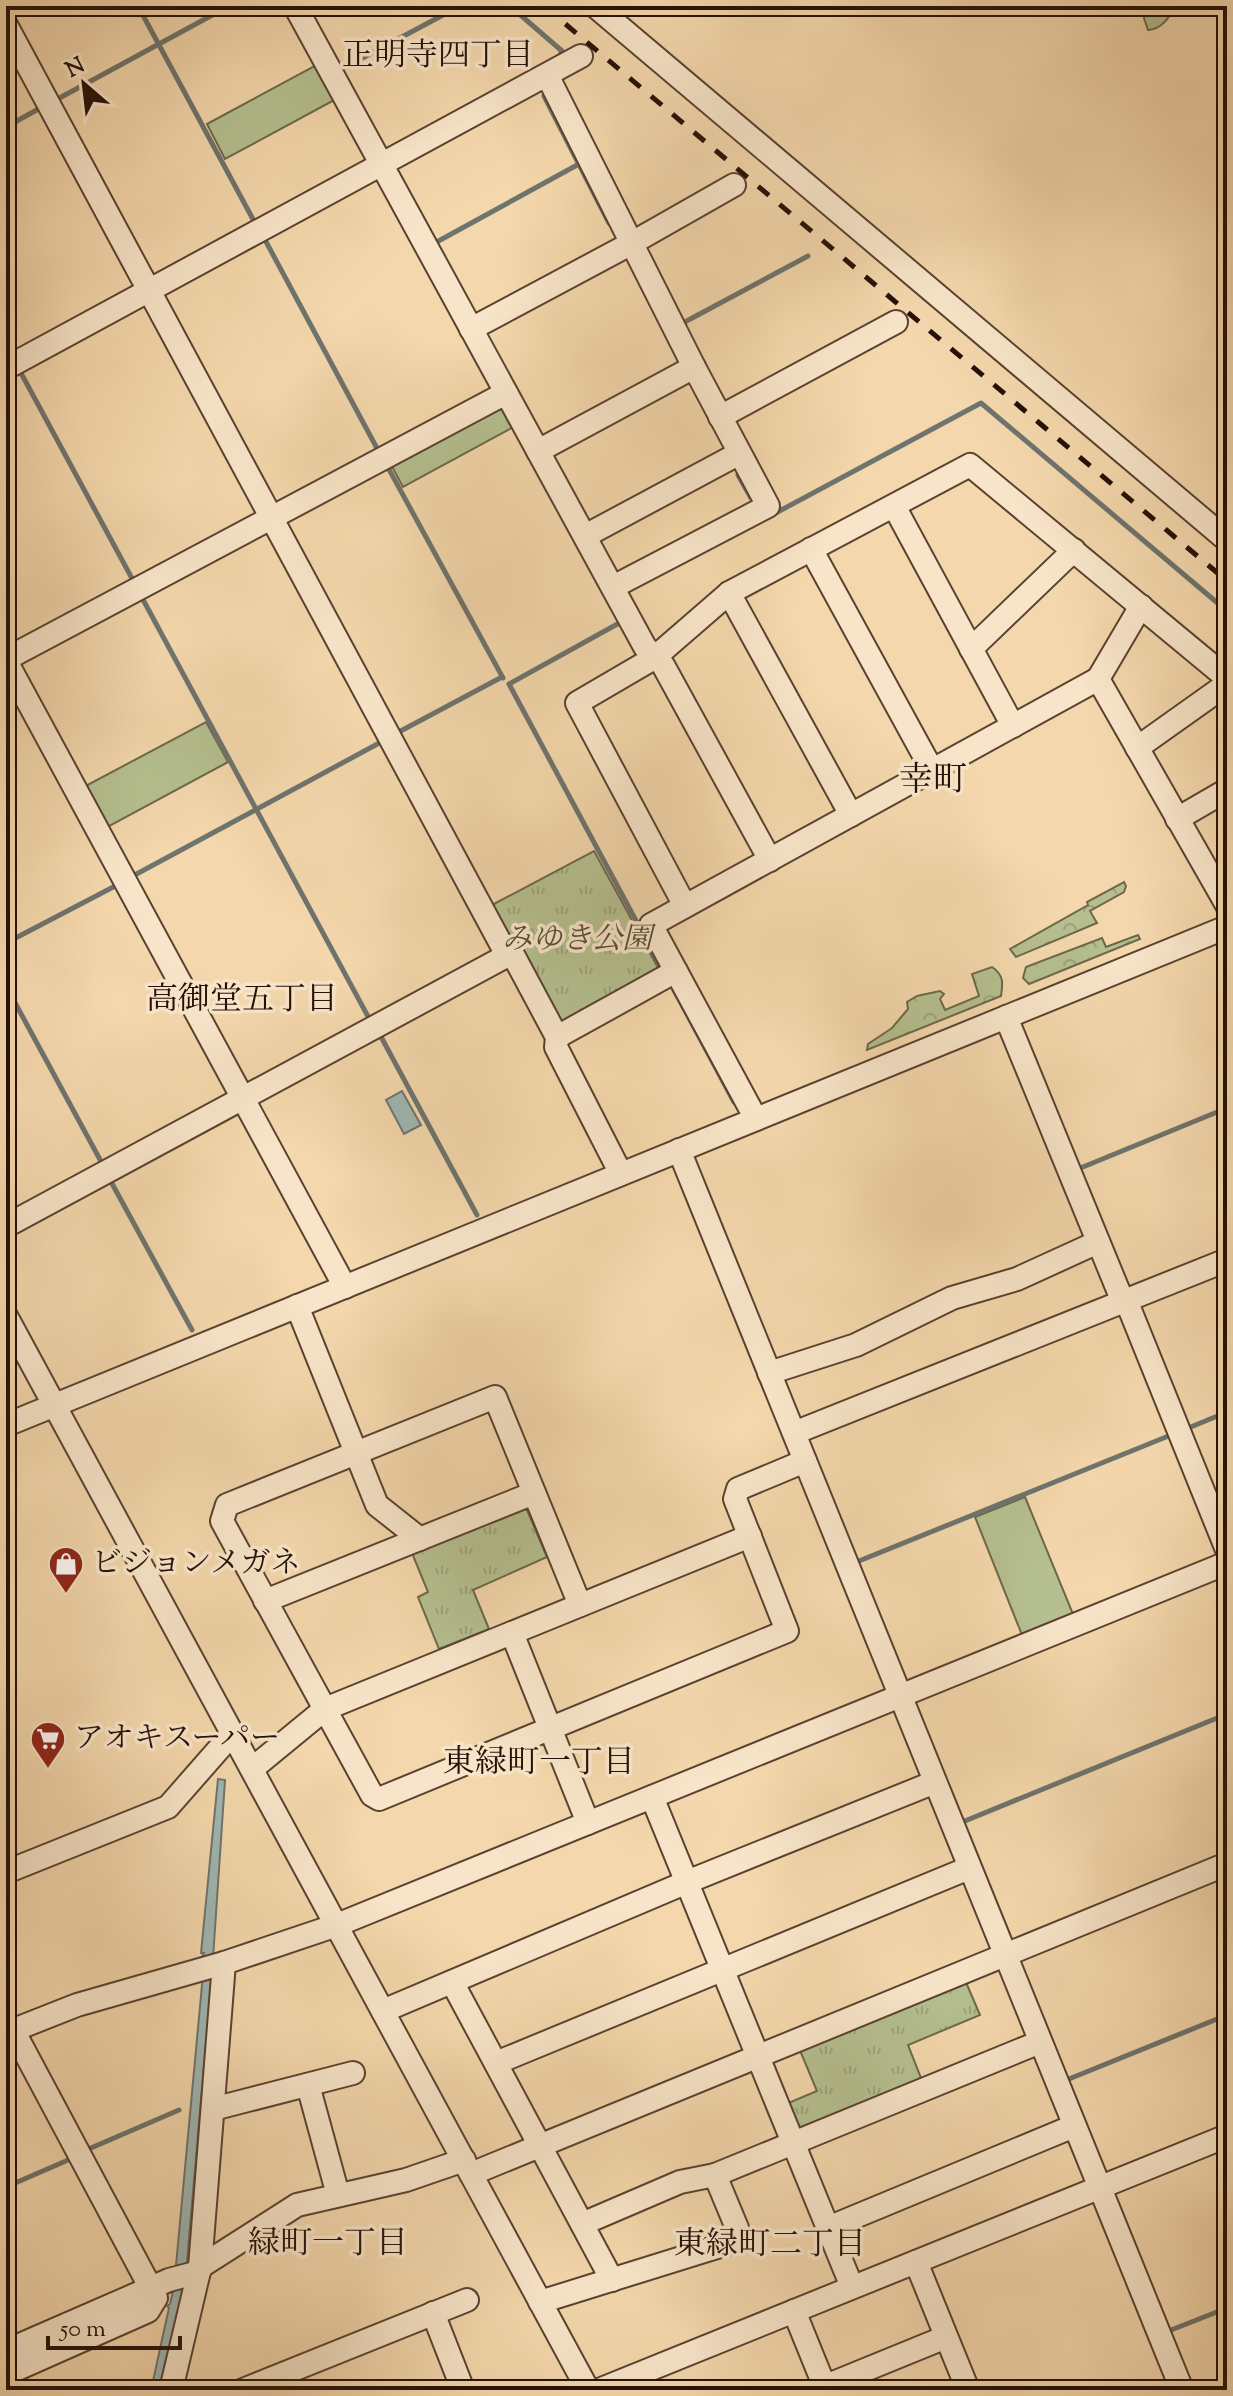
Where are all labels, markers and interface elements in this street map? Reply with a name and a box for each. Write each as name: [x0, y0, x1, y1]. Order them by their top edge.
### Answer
district label: 正明寺四丁目: [342, 34, 534, 80]
north arrow: [44, 44, 124, 124]
text: N: [61, 51, 92, 87]
district label: 幸町: [899, 757, 967, 806]
park label: みゆき公園: [502, 919, 657, 962]
district label: 高御堂五丁目: [146, 978, 338, 1024]
place label: ビジョンメガネ: [92, 1543, 301, 1586]
shop icon: ビジョンメガネ: [47, 1545, 85, 1595]
place label: アオキスーパー: [74, 1718, 280, 1761]
supermarket icon: アオキスーパー: [29, 1720, 67, 1770]
district label: 東緑町一丁目: [443, 1741, 635, 1787]
district label: 緑町一丁目: [248, 2222, 408, 2268]
district label: 東緑町二丁目: [674, 2223, 866, 2269]
scale bar: [48, 2300, 180, 2350]
text: 50 m: [58, 2313, 106, 2347]

